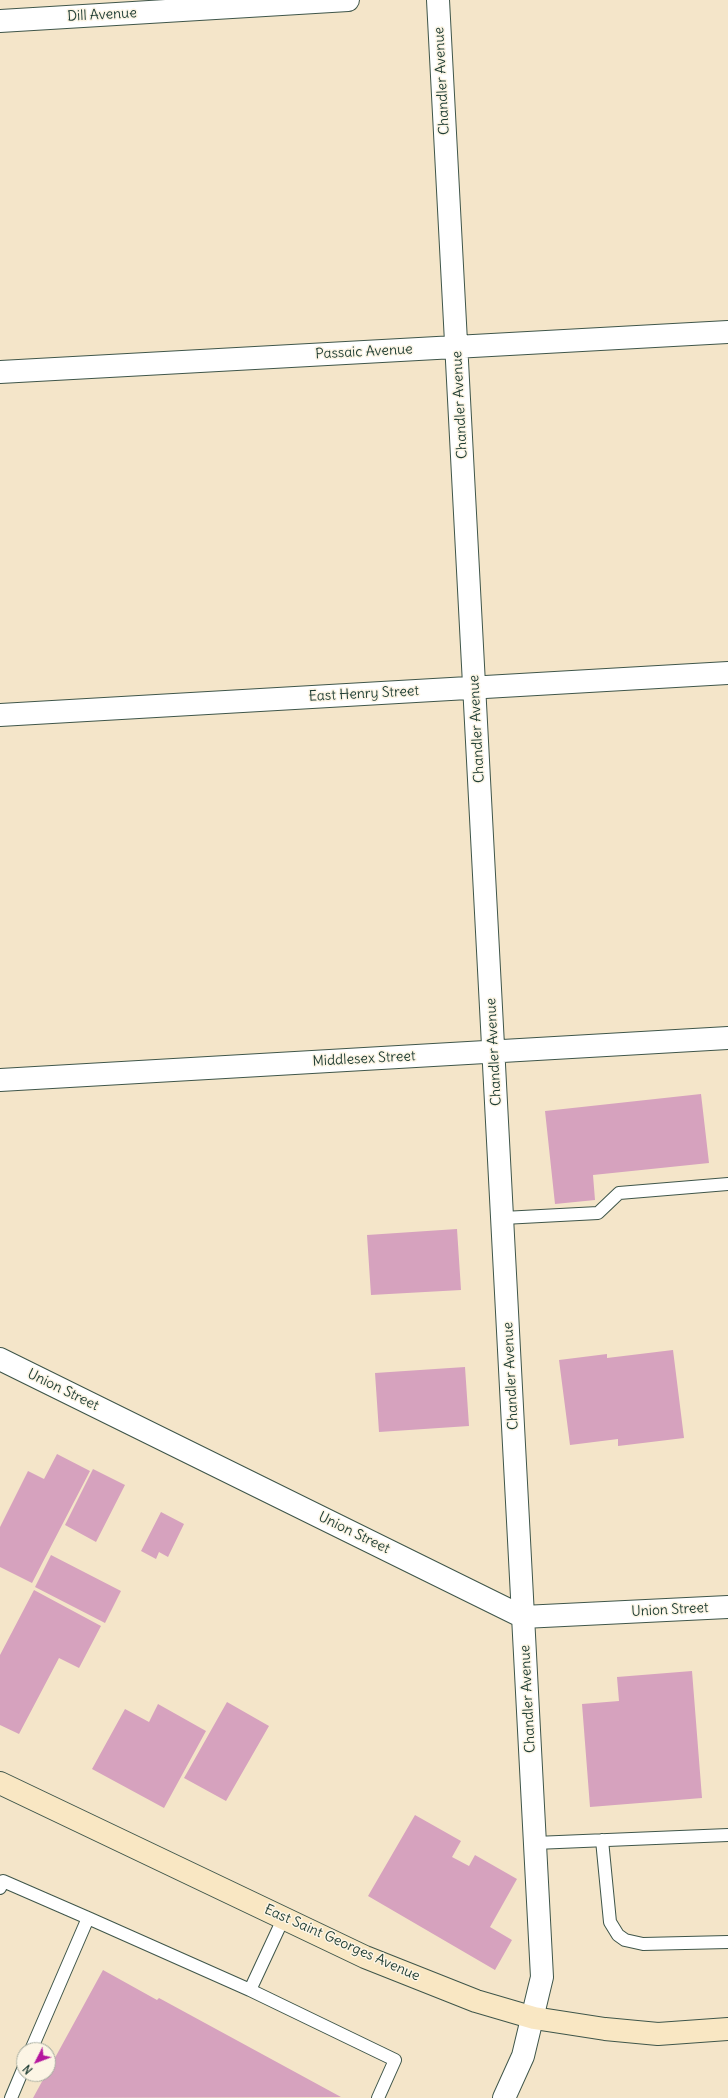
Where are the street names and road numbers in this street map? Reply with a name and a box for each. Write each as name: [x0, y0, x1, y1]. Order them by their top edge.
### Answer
street label: Dill Avenue: [67, 5, 137, 25]
street label: Chandler Avenue: [431, 26, 453, 136]
street label: Passaic Avenue: [315, 341, 413, 363]
street label: Chandler Avenue: [449, 350, 471, 460]
street label: Chandler Avenue: [466, 674, 488, 784]
street label: East Henry Street: [308, 683, 420, 705]
street label: Chandler Avenue: [483, 997, 505, 1107]
street label: Middlesex Street: [312, 1048, 416, 1070]
street label: Chandler Avenue: [500, 1321, 522, 1431]
street label: Union Street: [25, 1365, 101, 1415]
street label: Union Street: [316, 1508, 392, 1558]
street label: Union Street: [631, 1600, 709, 1620]
street label: Chandler Avenue: [517, 1644, 539, 1754]
street label: East Saint Georges Avenue: [262, 1901, 422, 1985]

